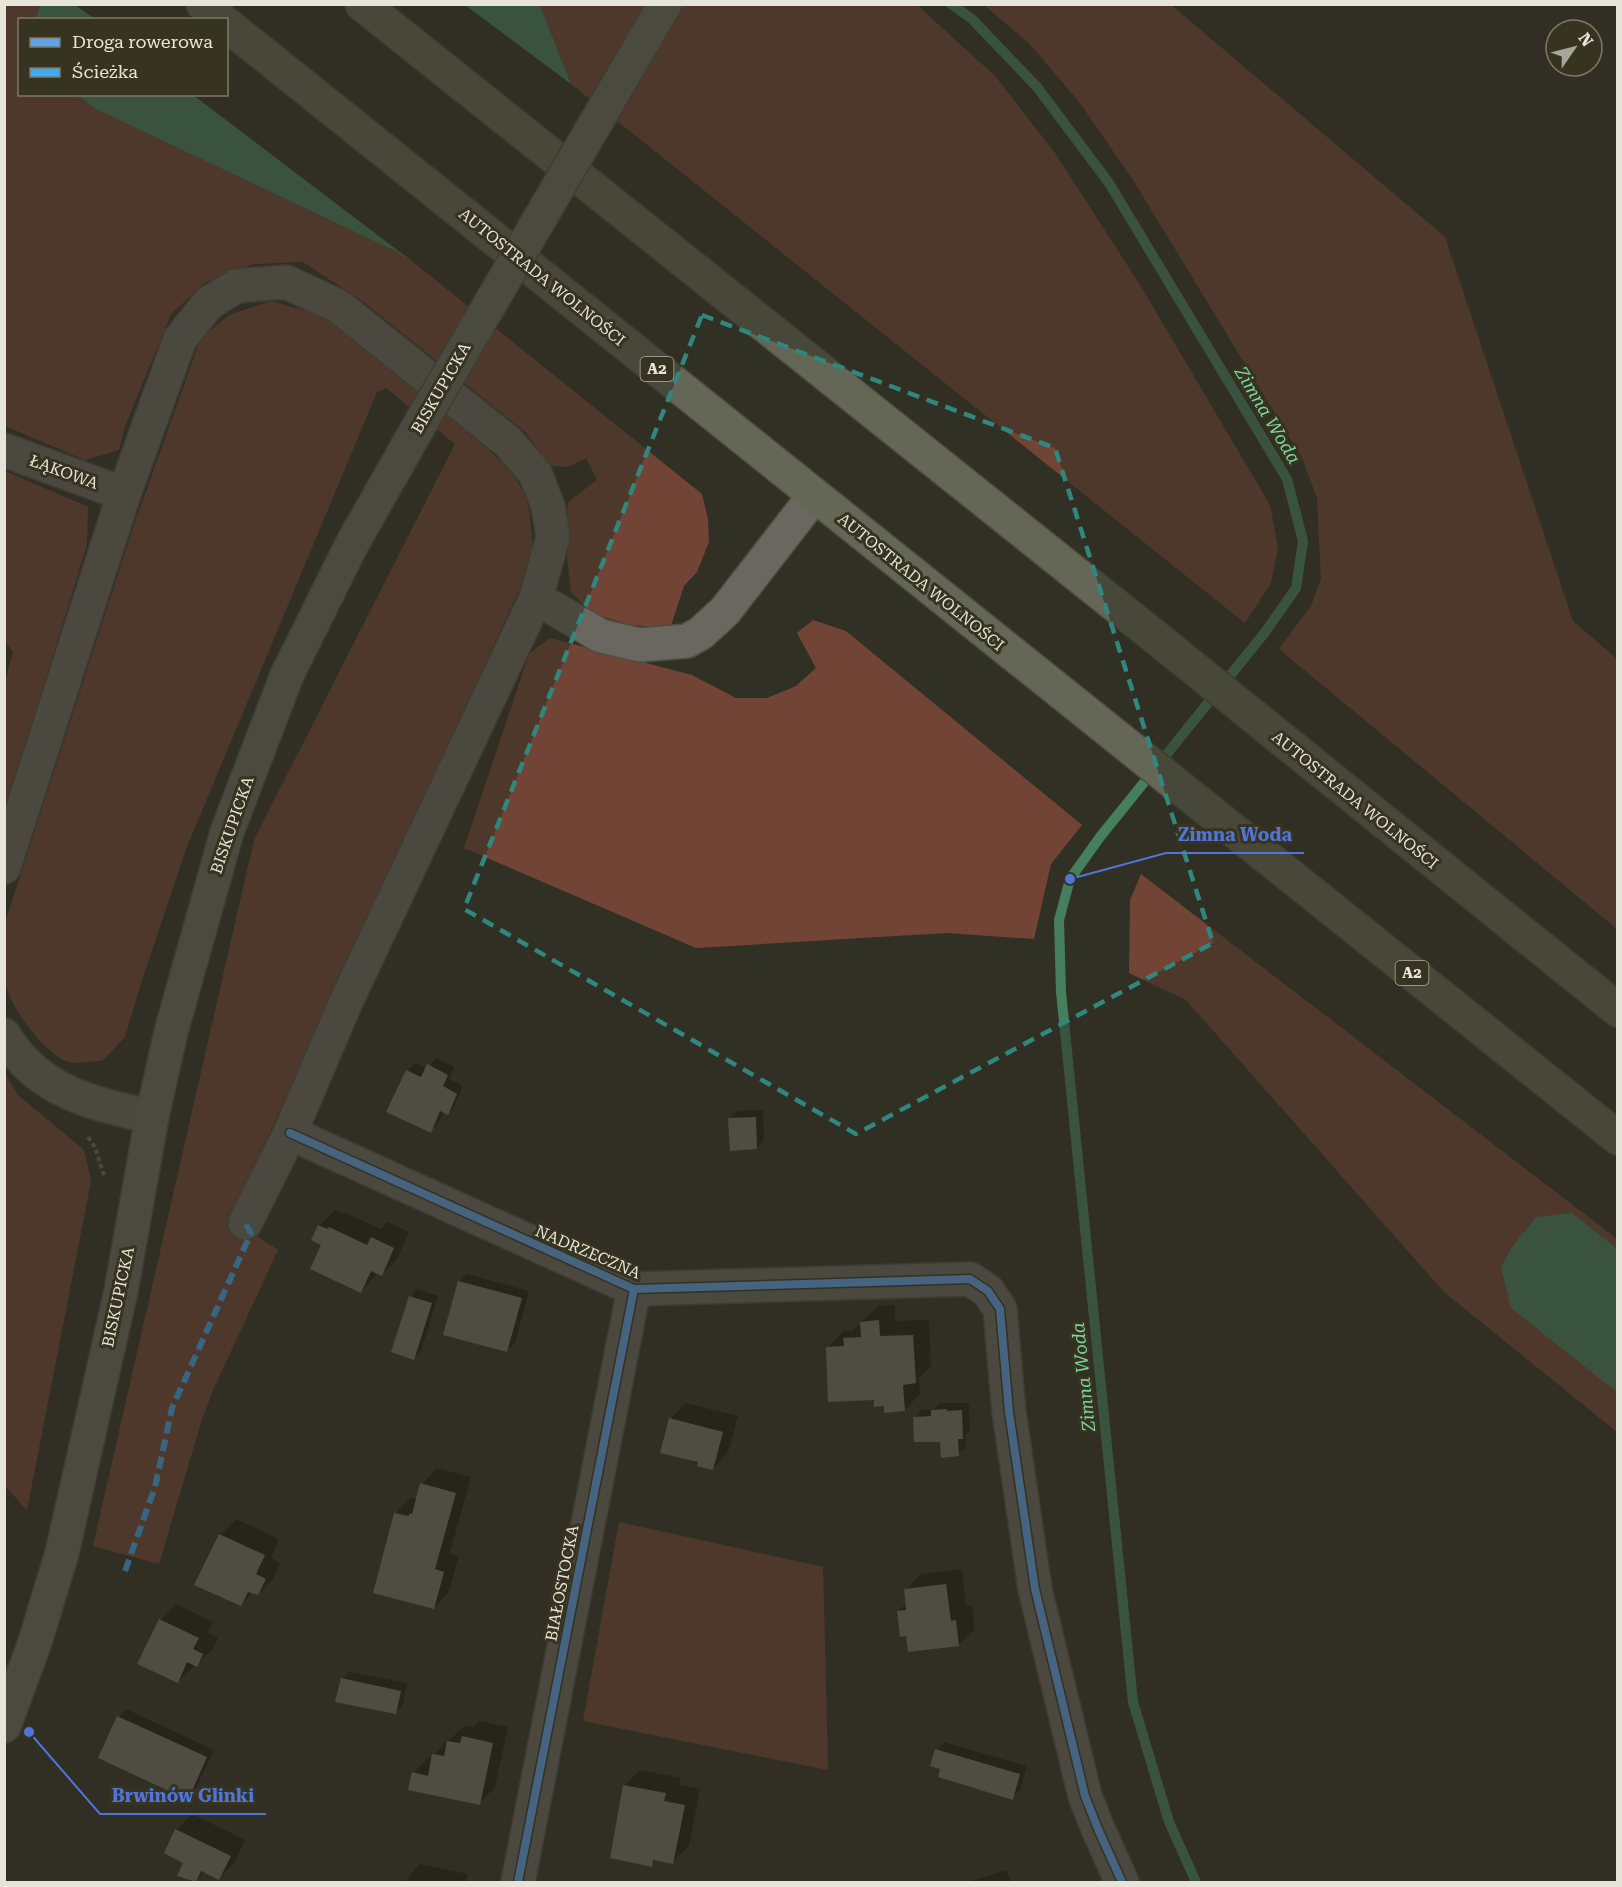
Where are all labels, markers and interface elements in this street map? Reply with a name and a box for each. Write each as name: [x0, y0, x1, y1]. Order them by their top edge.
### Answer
legend: [18, 18, 228, 96]
north arrow: [1544, 18, 1604, 78]
text: N: [1575, 29, 1597, 50]
text: Droga rowerowa: [72, 31, 213, 52]
text: Ścieżka: [72, 61, 138, 82]
street label: AUTOSTRADA WOLNOŚCI: [455, 204, 629, 350]
street label: BISKUPICKA: [407, 338, 475, 437]
road number: A2: [640, 357, 674, 381]
water label: Zimna Woda: [1230, 362, 1305, 467]
street label: ŁĄKOWA: [27, 451, 102, 493]
street label: AUTOSTRADA WOLNOŚCI: [834, 509, 1008, 655]
street label: AUTOSTRADA WOLNOŚCI: [1268, 727, 1442, 873]
street label: BISKUPICKA: [206, 773, 258, 876]
callout: Zimna Woda: [1166, 817, 1304, 853]
text: Zimna Woda: [1178, 824, 1292, 845]
road number: A2: [1396, 961, 1428, 985]
street label: NADRZECZNA: [532, 1221, 644, 1283]
street label: BISKUPICKA: [98, 1244, 138, 1349]
water label: Zimna Woda: [1067, 1321, 1099, 1434]
street label: BIAŁOSTOCKA: [541, 1523, 583, 1643]
callout: Brwinów Glinki: [100, 1778, 266, 1814]
text: Brwinów Glinki: [112, 1785, 254, 1806]

